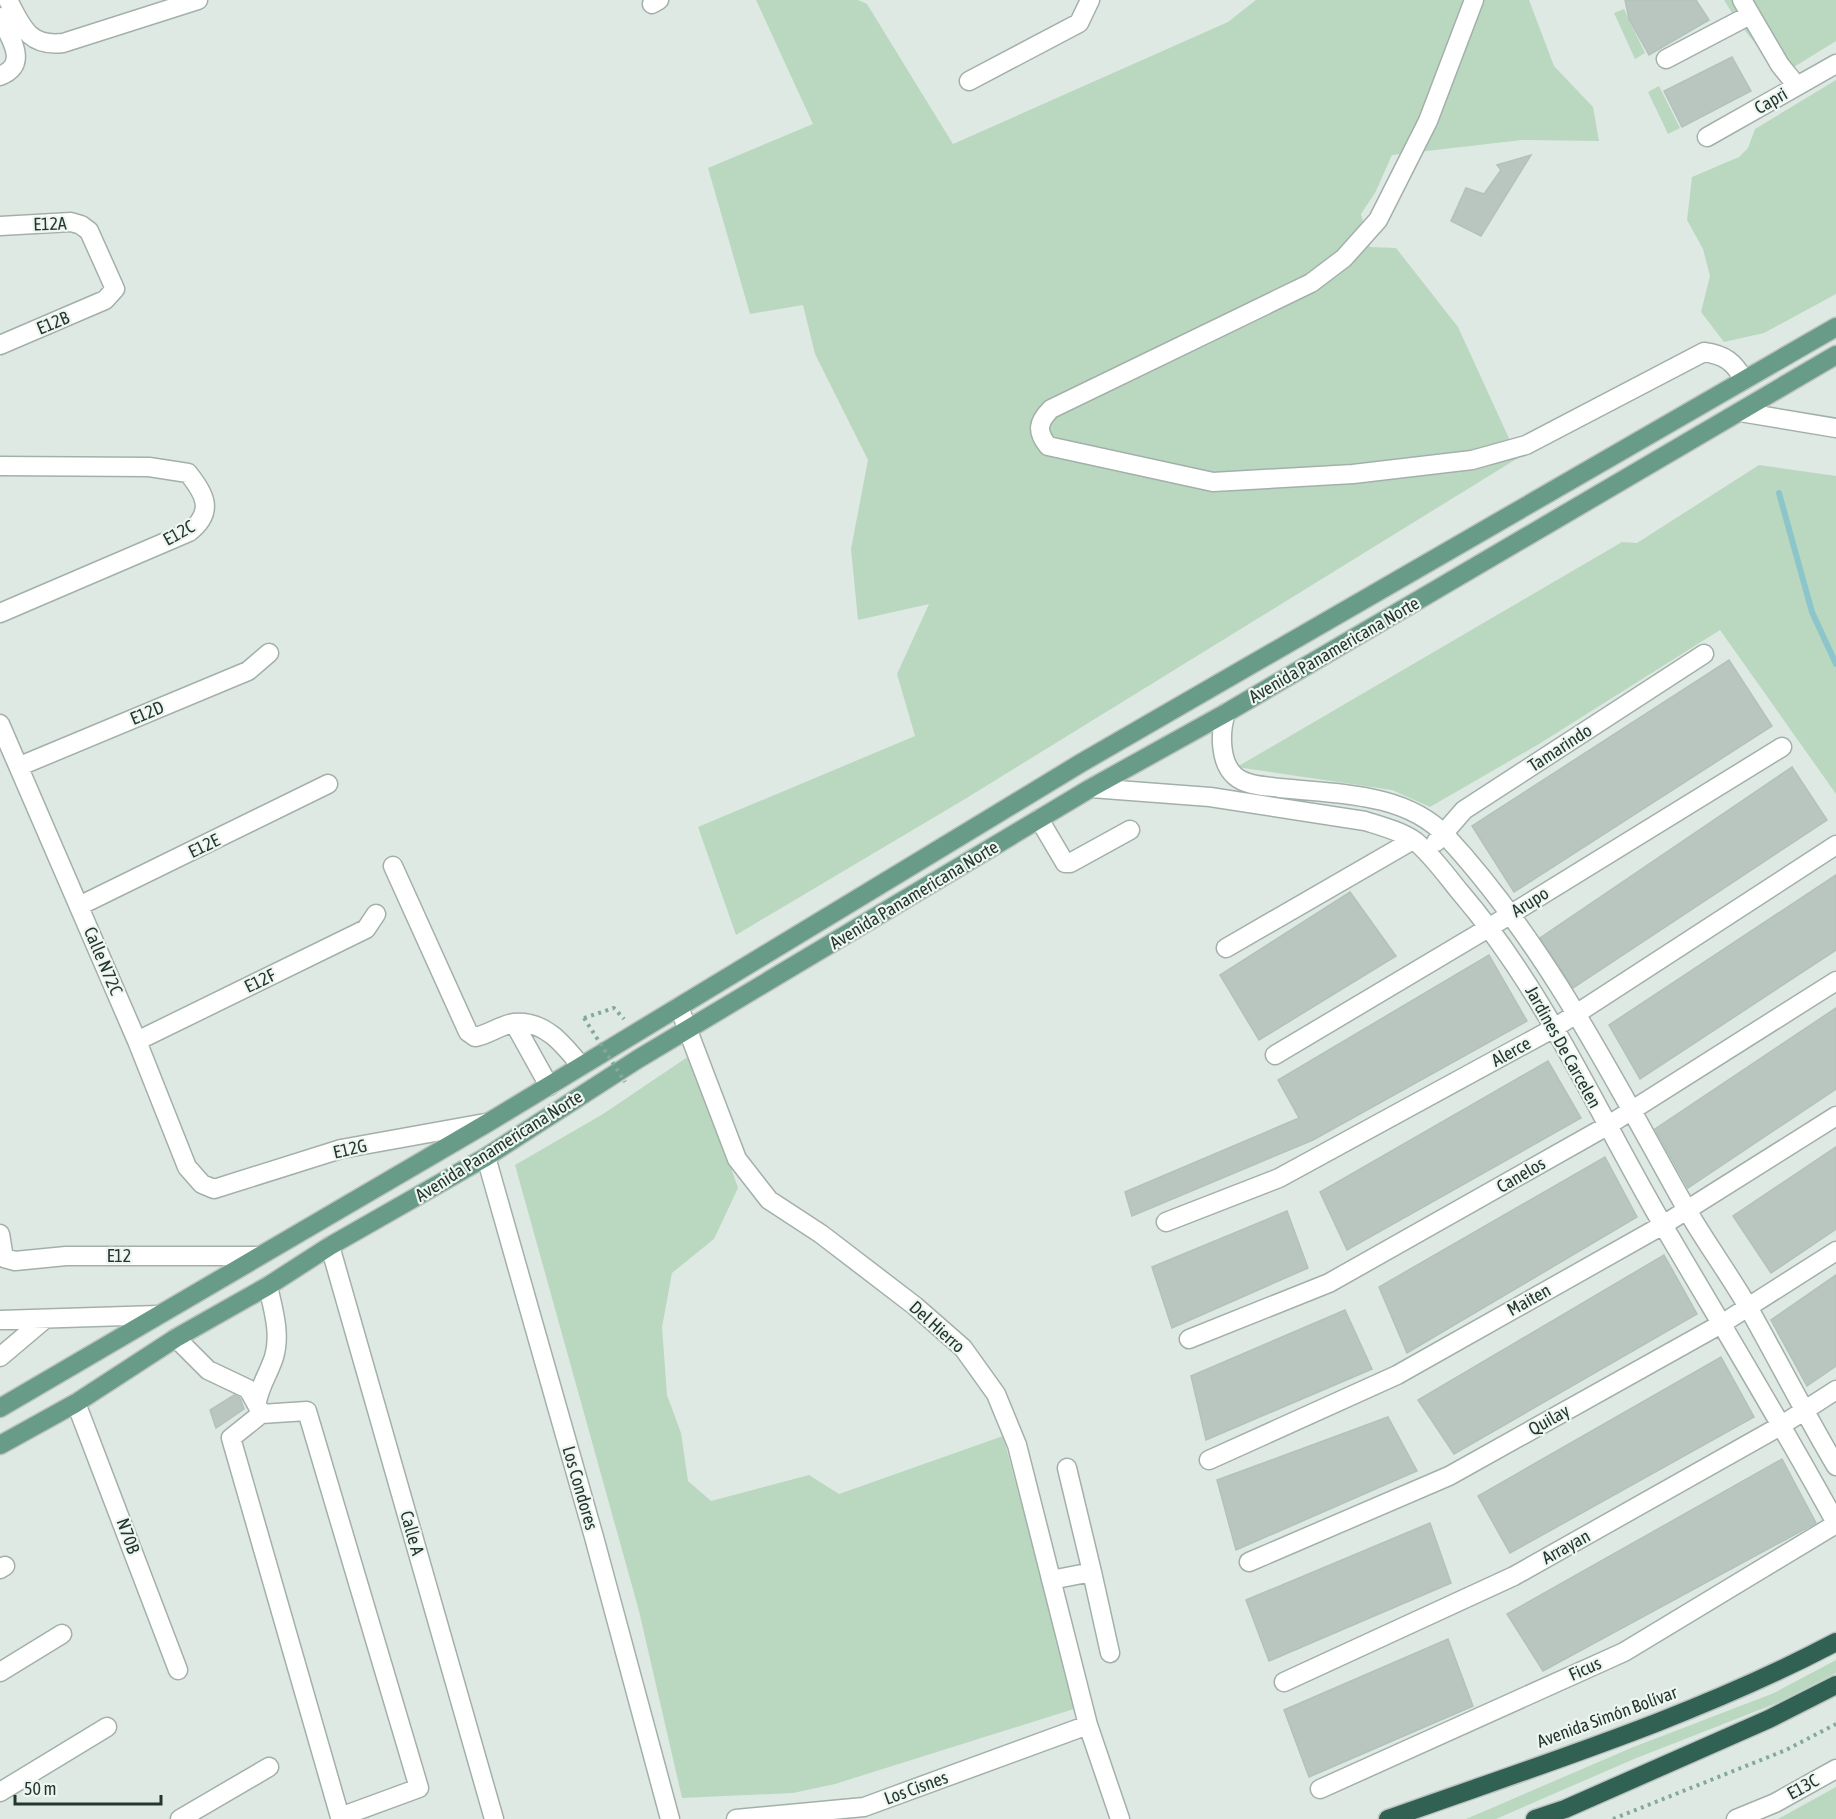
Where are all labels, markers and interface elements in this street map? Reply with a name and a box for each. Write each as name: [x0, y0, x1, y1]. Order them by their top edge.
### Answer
street label: Capri: [1751, 83, 1791, 118]
street label: E12A: [33, 212, 67, 235]
street label: E12B: [33, 306, 73, 339]
street label: E12C: [159, 515, 198, 550]
street label: Avenida Panamericana Norte: [1245, 592, 1423, 707]
street label: E12D: [127, 696, 167, 729]
street label: Tamarindo: [1524, 719, 1595, 776]
street label: E12E: [185, 829, 223, 862]
street label: Avenida Panamericana Norte: [826, 836, 1002, 953]
street label: Arupo: [1507, 882, 1552, 921]
street label: Calle N72C: [80, 924, 127, 998]
street label: E12F: [241, 964, 279, 997]
street label: Jardines De Carcelen: [1521, 982, 1606, 1112]
street label: Alerce: [1487, 1032, 1534, 1071]
street label: Avenida Panamericana Norte: [411, 1086, 586, 1206]
street label: E12G: [331, 1134, 369, 1163]
street label: Canelos: [1493, 1152, 1549, 1197]
street label: E12: [107, 1245, 131, 1266]
street label: Maiten: [1503, 1279, 1554, 1320]
street label: Del Hierro: [905, 1296, 969, 1357]
street label: Quilay: [1524, 1400, 1573, 1439]
street label: Los Condores: [558, 1443, 602, 1532]
street label: Calle A: [396, 1508, 429, 1558]
street label: N70B: [112, 1515, 145, 1557]
street label: Arrayan: [1538, 1525, 1593, 1568]
street label: Ficus: [1565, 1652, 1604, 1685]
street label: Avenida Simón Bolívar: [1534, 1681, 1680, 1752]
street label: Los Cisnes: [881, 1766, 950, 1809]
scale bar: [15, 1768, 160, 1806]
street label: E13C: [1783, 1769, 1822, 1804]
text: 50 m: [24, 1778, 56, 1799]

